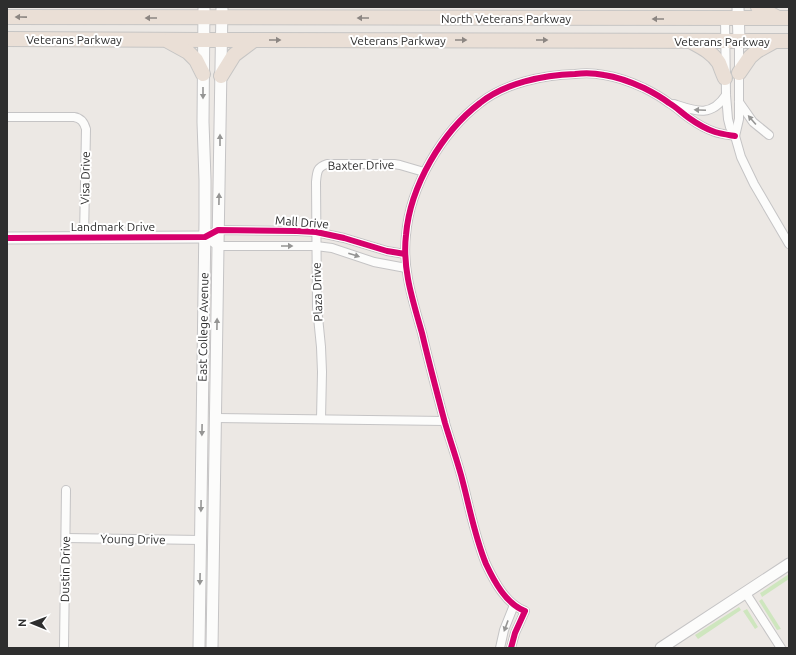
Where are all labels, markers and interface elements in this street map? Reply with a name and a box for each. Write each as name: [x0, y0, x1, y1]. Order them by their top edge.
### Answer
street label: North Veterans Parkway: [441, 12, 571, 25]
one-way arrow: [14, 14, 27, 20]
one-way arrow: [144, 15, 157, 21]
one-way arrow: [356, 15, 369, 21]
one-way arrow: [651, 16, 664, 22]
street label: Veterans Parkway: [26, 33, 122, 46]
street label: Veterans Parkway: [350, 34, 446, 47]
street label: Veterans Parkway: [674, 35, 770, 48]
one-way arrow: [269, 37, 282, 43]
one-way arrow: [455, 37, 468, 43]
one-way arrow: [536, 37, 549, 43]
one-way arrow: [200, 87, 206, 100]
one-way arrow: [693, 107, 706, 114]
one-way arrow: [748, 115, 757, 125]
one-way arrow: [217, 133, 223, 146]
street label: Visa Drive: [78, 151, 92, 205]
street label: Baxter Drive: [327, 158, 395, 172]
one-way arrow: [216, 192, 222, 205]
street label: Mall Drive: [275, 214, 329, 230]
street label: Landmark Drive: [71, 220, 155, 233]
one-way arrow: [281, 243, 294, 249]
one-way arrow: [348, 252, 360, 258]
street label: Plaza Drive: [309, 262, 325, 322]
street label: East College Avenue: [196, 272, 210, 382]
one-way arrow: [214, 317, 220, 330]
one-way arrow: [199, 424, 205, 437]
one-way arrow: [198, 500, 204, 513]
street label: Young Drive: [100, 532, 166, 546]
street label: Dustin Drive: [58, 536, 72, 602]
one-way arrow: [197, 573, 203, 586]
north arrow: [12, 603, 52, 643]
text: N: [16, 619, 28, 627]
one-way arrow: [502, 621, 508, 633]

